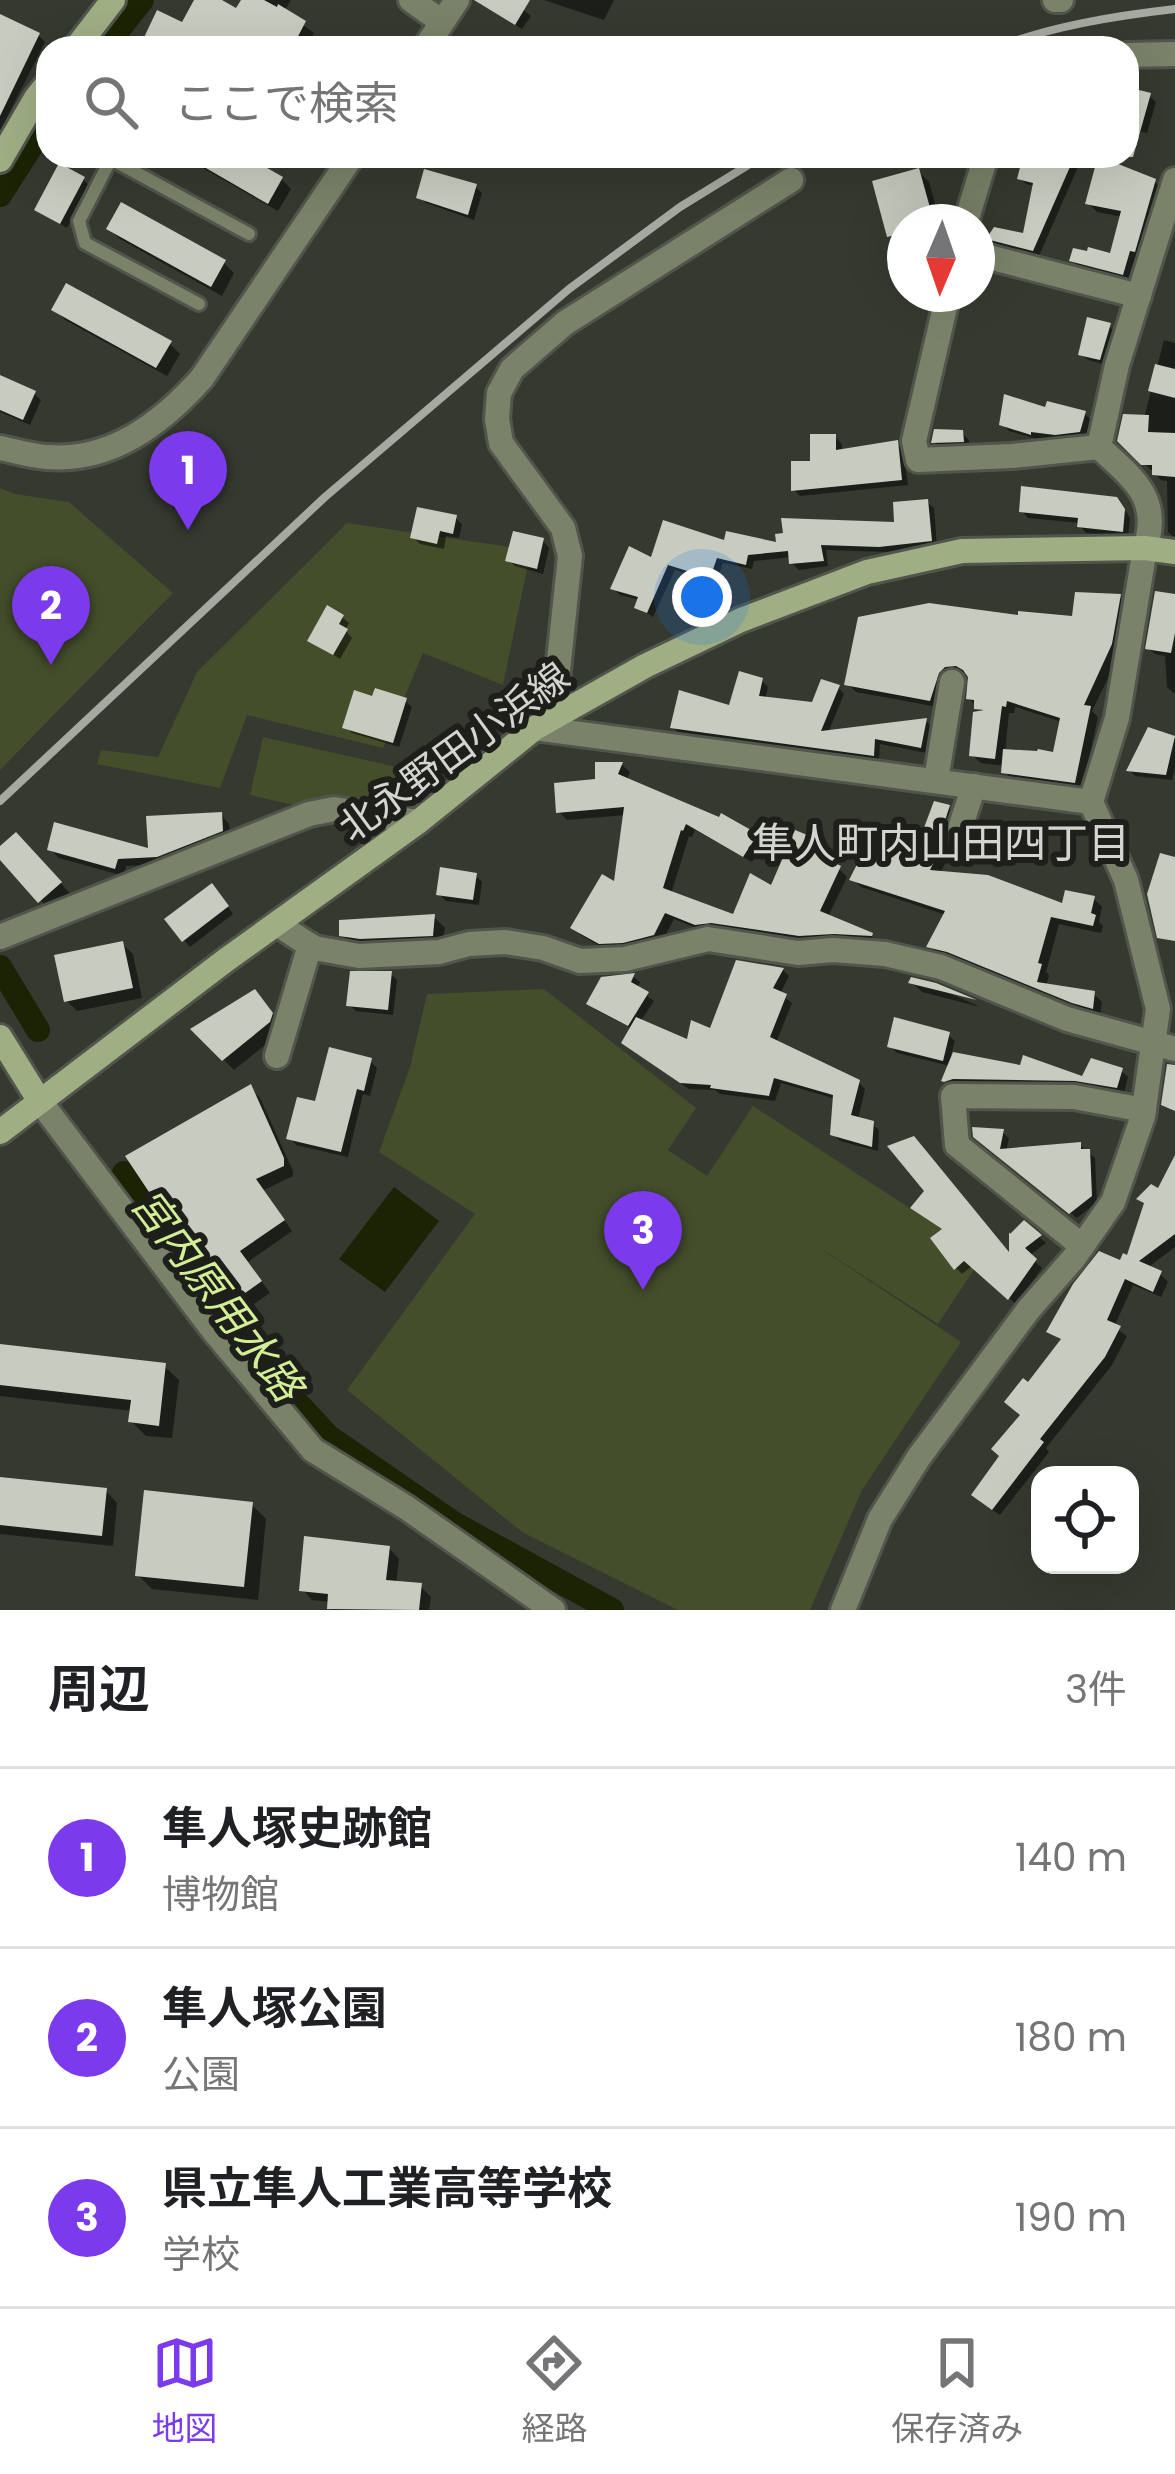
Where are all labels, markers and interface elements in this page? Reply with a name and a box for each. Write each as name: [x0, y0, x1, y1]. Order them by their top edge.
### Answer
search box: [36, 36, 1139, 168]
icon: search: [78, 69, 144, 135]
text: ここで検索: [174, 72, 399, 135]
north arrow: [887, 204, 995, 312]
pin: 1: [149, 431, 227, 530]
pin: 2: [12, 566, 90, 665]
your location: [672, 567, 732, 627]
street label: 北永野田小浜線: [327, 650, 581, 854]
district label: 隼人町内山田四丁目: [752, 814, 1130, 873]
water label: 宮内原用水路: [118, 1177, 318, 1416]
pin: 3: [604, 1191, 682, 1290]
map controls: [1031, 1466, 1139, 1574]
button: locate: [1031, 1466, 1139, 1574]
text: 周辺: [48, 1653, 150, 1725]
text: 3件: [1065, 1662, 1127, 1717]
text: 隼人塚史跡館: [162, 1797, 432, 1860]
text: 1: [80, 1830, 94, 1885]
text: 140 m: [1015, 1830, 1127, 1885]
text: 博物館: [162, 1867, 279, 1922]
text: 隼人塚公園: [162, 1977, 387, 2040]
text: 2: [76, 2010, 98, 2065]
text: 180 m: [1015, 2010, 1127, 2065]
text: 公園: [162, 2047, 240, 2102]
text: 県立隼人工業高等学校: [162, 2157, 612, 2220]
text: 3: [75, 2190, 99, 2245]
text: 190 m: [1015, 2190, 1127, 2245]
text: 学校: [162, 2227, 240, 2282]
tab: 地図: [152, 2330, 218, 2454]
tab: 経路: [521, 2330, 587, 2454]
tab: 保存済み: [891, 2330, 1023, 2454]

